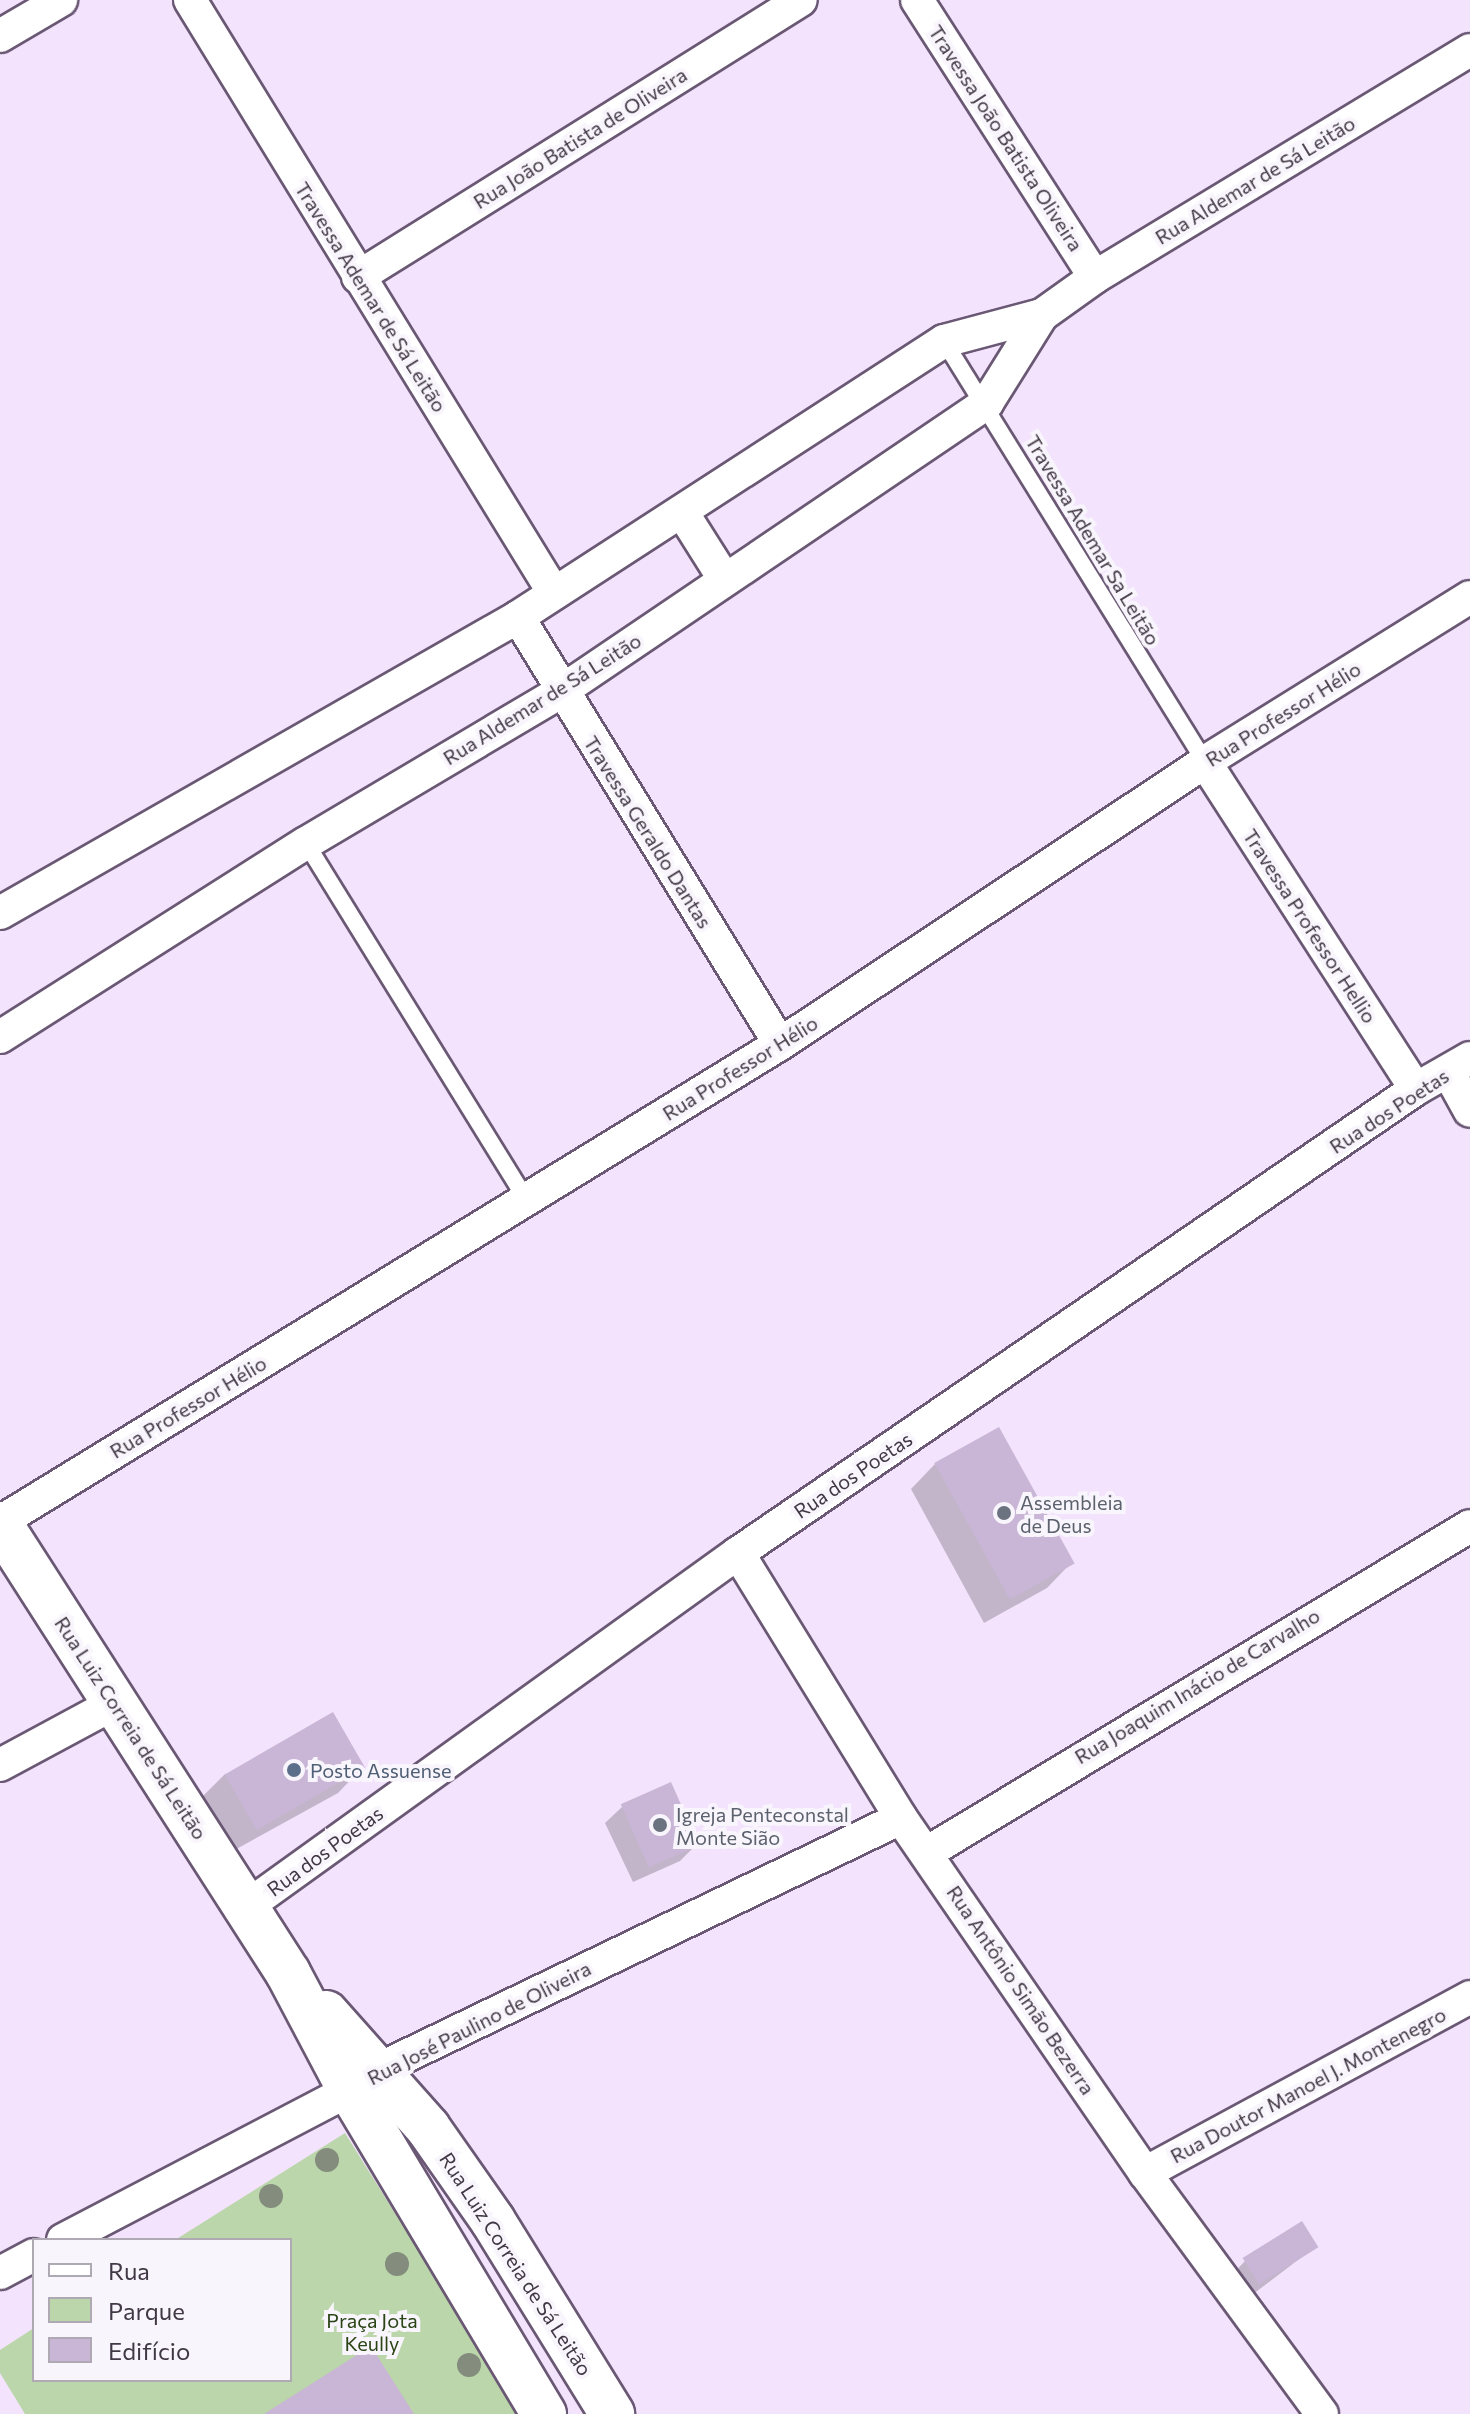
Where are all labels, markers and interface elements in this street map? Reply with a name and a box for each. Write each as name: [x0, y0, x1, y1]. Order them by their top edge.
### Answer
street label: Travessa João Batista Oliveira: [924, 20, 1088, 256]
street label: Rua João Batista de Oliveira: [469, 62, 691, 214]
street label: Rua Aldemar de Sá Leitão: [1151, 111, 1359, 249]
street label: Travessa Ademar de Sá Leitão: [290, 178, 452, 416]
street label: Travessa Ademar Sa Leitão: [1021, 431, 1165, 649]
street label: Rua Aldemar de Sá Leitão: [439, 628, 645, 770]
street label: Rua Professor Hélio: [1201, 657, 1365, 771]
street label: Travessa Geraldo Dantas: [579, 731, 717, 933]
street label: Travessa Professor Hellio: [1238, 824, 1382, 1028]
street label: Rua Professor Hélio: [658, 1011, 822, 1125]
street label: Rua dos Poetas: [1325, 1064, 1453, 1158]
street label: Rua Professor Hélio: [105, 1351, 271, 1463]
street label: Rua dos Poetas: [789, 1427, 917, 1523]
place label: Assembleia de Deus: [1020, 1490, 1123, 1537]
marker: Assembleia de Deus: [995, 1504, 1013, 1522]
street label: Rua Joaquim Inácio de Carvalho: [1070, 1603, 1324, 1769]
street label: Rua Luiz Correia de Sá Leitão: [50, 1612, 212, 1844]
place label: Posto Assuense: [310, 1758, 452, 1782]
marker: Posto Assuense: [285, 1761, 303, 1779]
street label: Rua dos Poetas: [262, 1801, 388, 1901]
place label: Igreja Penteconstal Monte Sião: [676, 1802, 849, 1849]
marker: Igreja Penteconstal Monte Sião: [651, 1816, 669, 1834]
street label: Rua Antônio Simão Bezerra: [942, 1881, 1100, 2099]
street label: Rua José Paulino de Oliveira: [363, 1956, 595, 2090]
street label: Rua Doutor Manoel J. Montenegro: [1166, 2002, 1450, 2168]
street label: Rua Luiz Correia de Sá Leitão: [435, 2148, 597, 2380]
legend: [32, 2238, 292, 2382]
text: Rua: [108, 2256, 150, 2285]
text: Parque: [108, 2296, 185, 2325]
park label: Praça Jota Keully: [326, 2309, 418, 2356]
text: Edifício: [108, 2336, 190, 2365]

